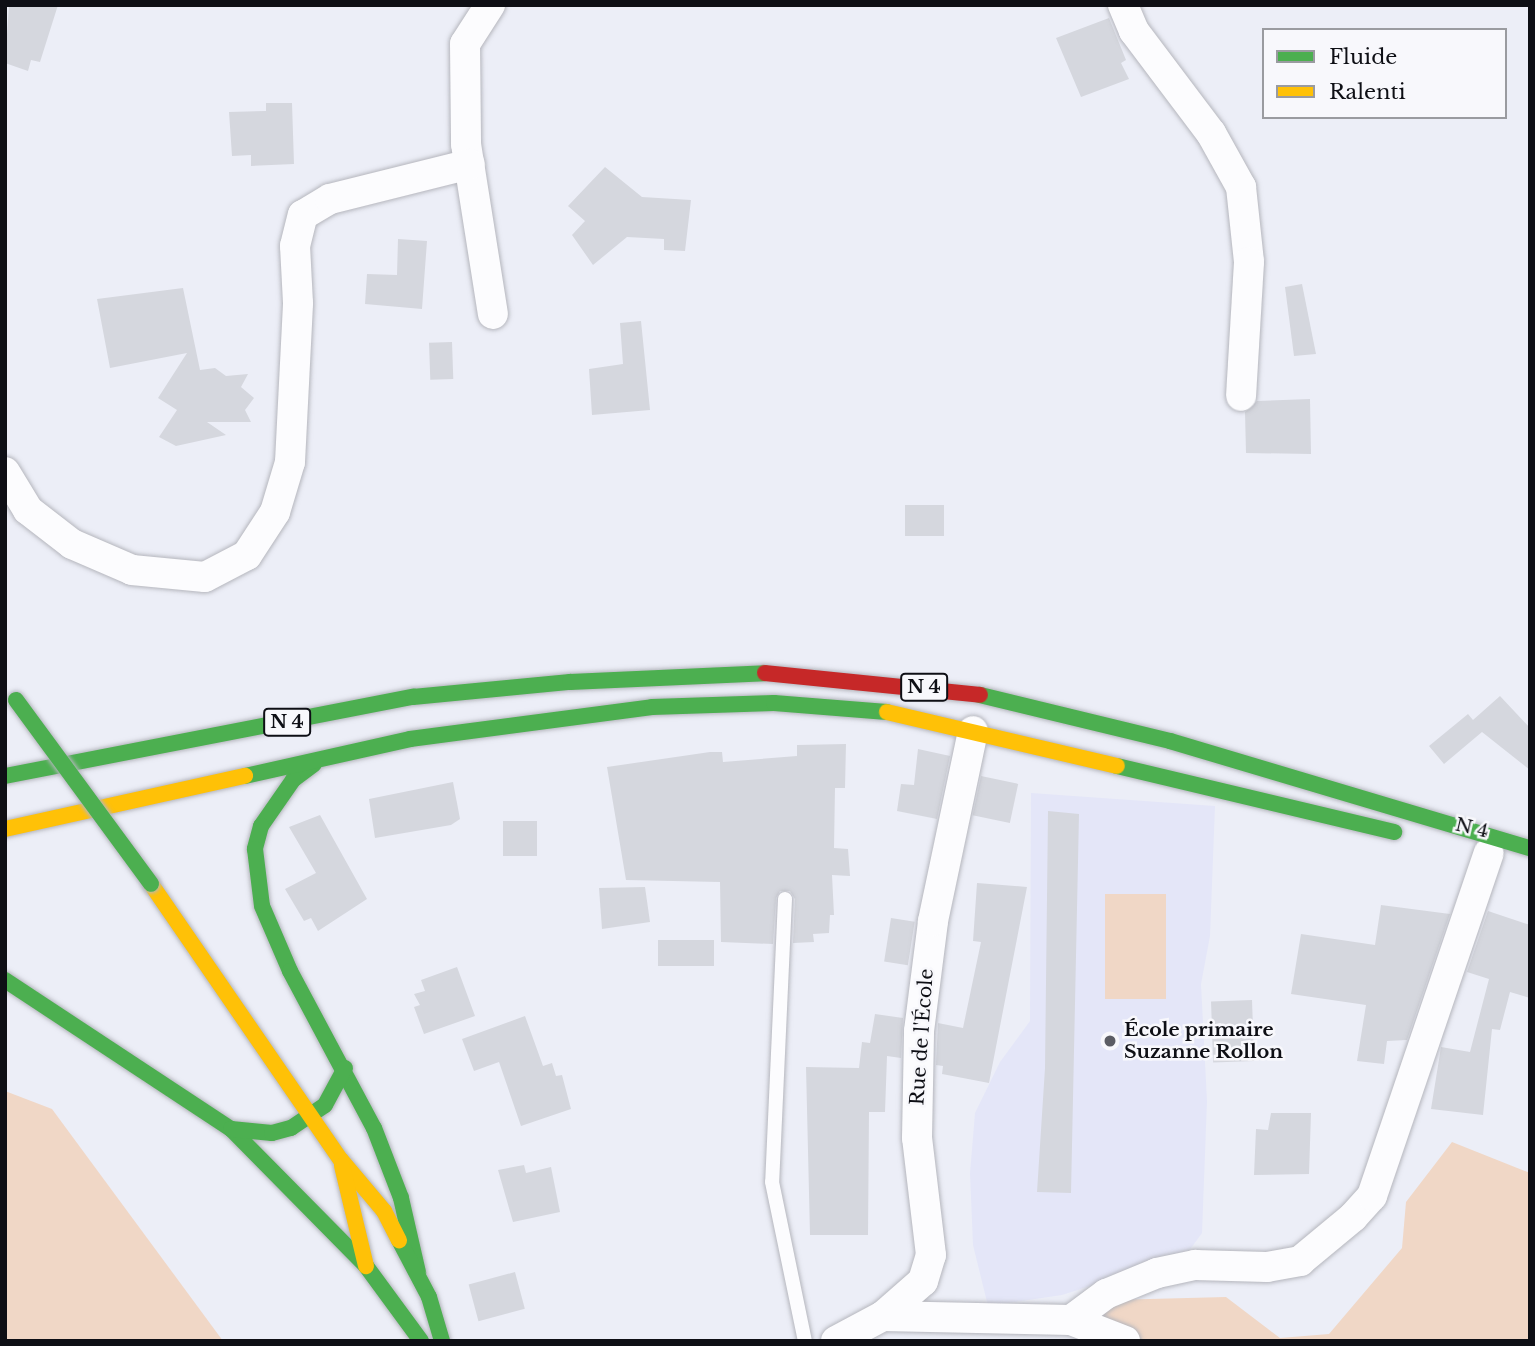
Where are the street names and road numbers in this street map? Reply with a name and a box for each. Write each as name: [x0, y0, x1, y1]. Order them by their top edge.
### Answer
road number: N 4: [900, 672, 948, 702]
road number: N 4: [262, 708, 312, 736]
street label: N 4: [1453, 813, 1491, 843]
street label: Rue de l'École: [906, 968, 938, 1106]

